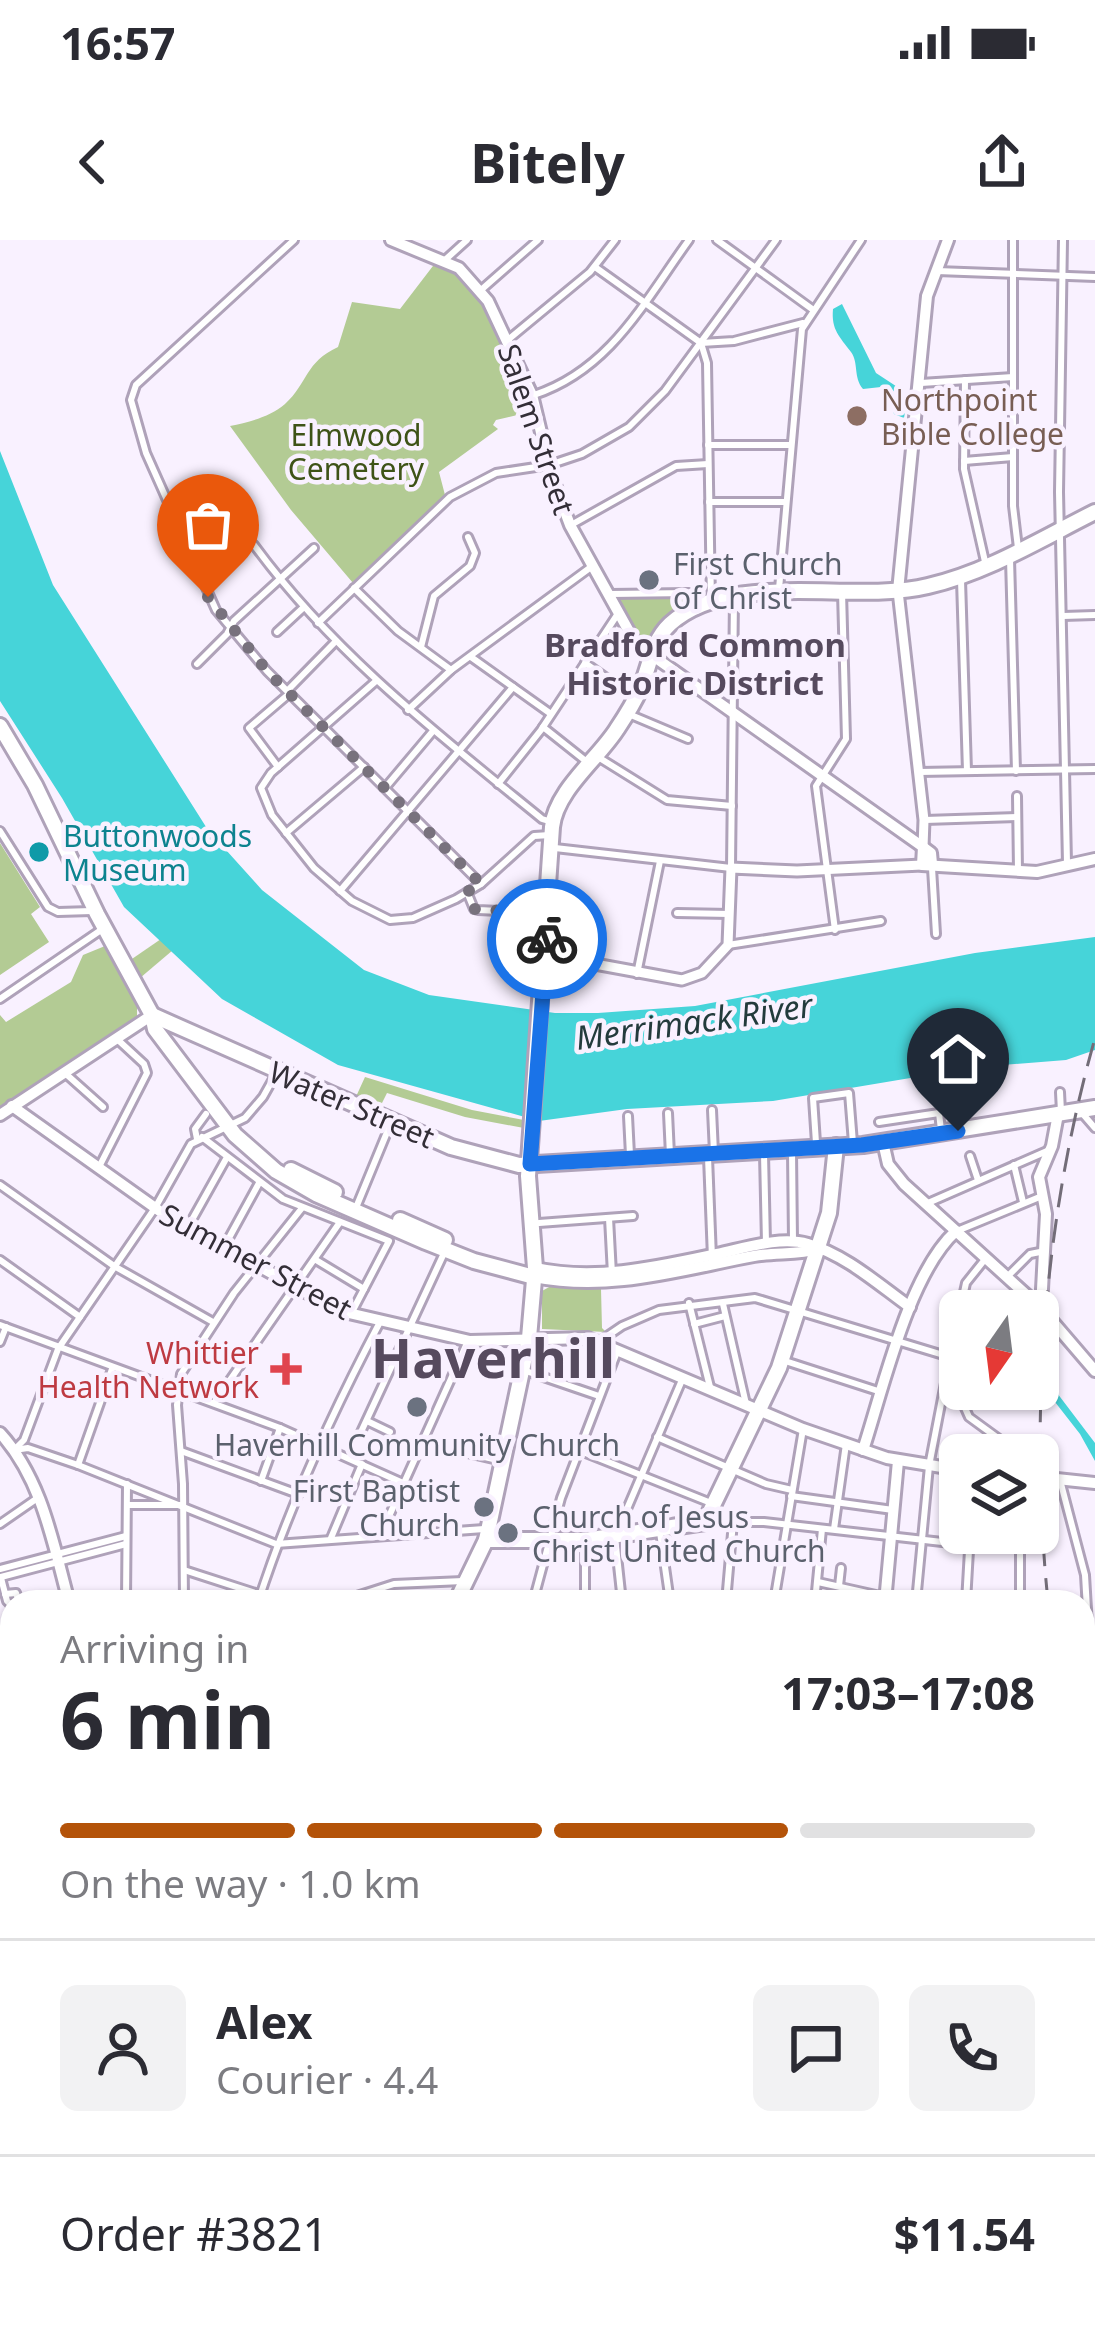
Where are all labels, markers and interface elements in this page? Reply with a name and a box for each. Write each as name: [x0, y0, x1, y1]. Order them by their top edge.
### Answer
text: 16:57: [60, 12, 176, 73]
text: Bitely: [470, 125, 625, 199]
icon: back: [60, 129, 126, 195]
icon: share: [969, 129, 1035, 195]
street label: Salem Street: [489, 338, 585, 520]
place label: Northpoint Bible College: [881, 379, 1064, 454]
marker: Northpoint Bible College: [844, 403, 870, 429]
park label: Elmwood Cemetery: [288, 414, 425, 489]
pin: [157, 474, 259, 597]
icon: bag: [175, 492, 241, 558]
place label: First Church of Christ: [673, 543, 842, 618]
marker: First Church of Christ: [636, 567, 662, 593]
district label: Bradford Common Historic District: [544, 622, 846, 705]
place label: Buttonwoods Museum: [63, 815, 252, 890]
marker: Buttonwoods Museum: [26, 839, 52, 865]
courier: [487, 879, 607, 999]
icon: bike: [514, 906, 580, 972]
water label: Merrimack River: [573, 982, 817, 1060]
pin: [907, 1008, 1009, 1131]
icon: home: [925, 1026, 991, 1092]
street label: Water Street: [263, 1051, 441, 1157]
street label: Summer Street: [153, 1193, 359, 1329]
north arrow: [939, 1290, 1059, 1410]
map controls: [939, 1290, 1059, 1554]
district label: Haverhill: [371, 1320, 615, 1394]
place label: Whittier Health Network: [37, 1332, 259, 1407]
marker: Whittier Health Network: [270, 1353, 302, 1385]
marker: Haverhill Community Church: [404, 1394, 430, 1420]
place label: Haverhill Community Church: [214, 1424, 620, 1465]
button: layers: [939, 1434, 1059, 1554]
place label: First Baptist Church: [293, 1470, 460, 1545]
marker: First Baptist Church: [471, 1494, 497, 1520]
place label: Church of Jesus Christ United Church: [532, 1496, 826, 1571]
marker: Church of Jesus Christ United Church: [495, 1520, 521, 1546]
text: Arriving in: [60, 1621, 249, 1674]
text: 17:03–17:08: [781, 1662, 1035, 1723]
text: 6 min: [60, 1666, 275, 1772]
text: On the way · 1.0 km: [60, 1856, 421, 1909]
button: person: [60, 1985, 186, 2111]
button: chat: [753, 1985, 879, 2111]
button: phone: [909, 1985, 1035, 2111]
text: Alex: [216, 1991, 313, 2052]
text: Courier · 4.4: [216, 2052, 438, 2105]
text: Order #3821: [60, 2203, 328, 2264]
text: $11.54: [894, 2203, 1035, 2264]

